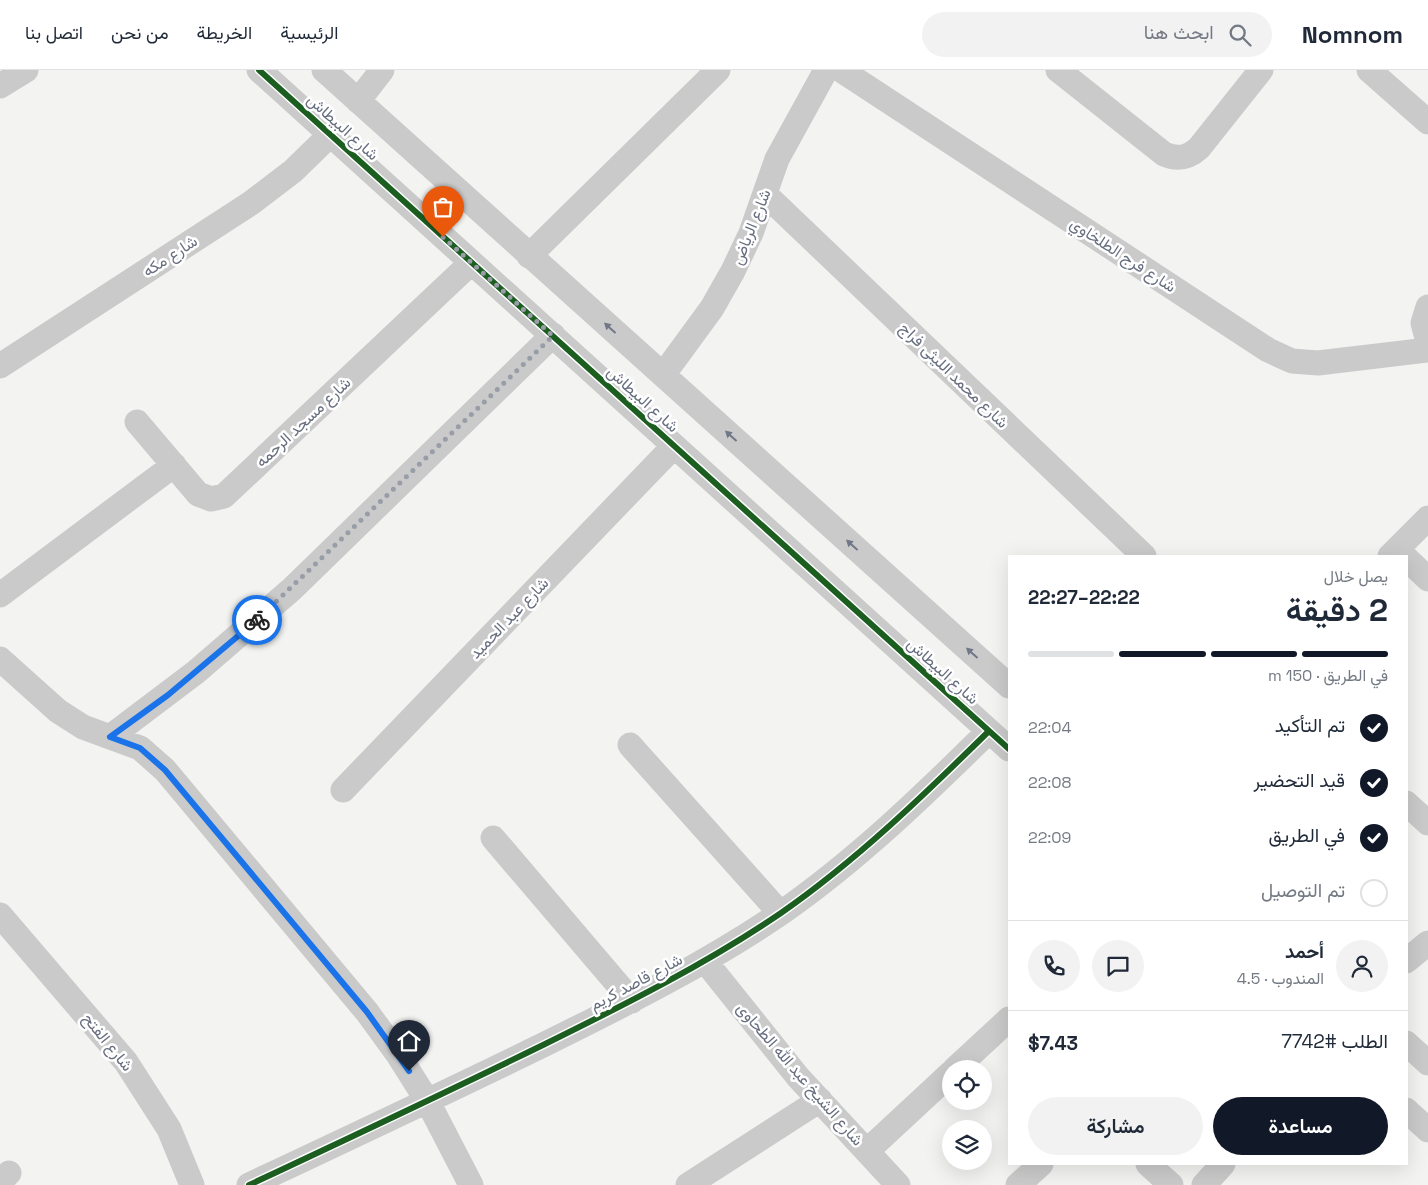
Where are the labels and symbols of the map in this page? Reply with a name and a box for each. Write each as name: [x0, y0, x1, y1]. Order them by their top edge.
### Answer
street label: شارع البيطاش: [302, 89, 383, 166]
pin: [422, 186, 464, 237]
street label: شارع الرياض: [726, 186, 777, 268]
street label: شارع فرج الطلخاوي: [1064, 213, 1180, 300]
street label: شارع مكه: [139, 231, 202, 282]
street label: شارع محمد الليثى فراج: [894, 318, 1013, 433]
one-way arrow: [604, 322, 616, 334]
street label: شارع البيطاش: [602, 361, 683, 438]
street label: شارع مسجد الرحمه: [251, 372, 356, 472]
one-way arrow: [725, 430, 737, 442]
one-way arrow: [846, 539, 858, 551]
street label: شارع عبد الحميد: [465, 573, 554, 664]
courier: [232, 595, 282, 645]
street label: شارع البيطاش: [902, 633, 983, 710]
one-way arrow: [967, 647, 979, 659]
street label: شارع قاصد كريم: [586, 949, 687, 1016]
street label: شارع الشيخ عبد الله الطحاوى: [731, 998, 868, 1151]
street label: شارع الفتح: [77, 1008, 138, 1076]
pin: [388, 1020, 430, 1071]

